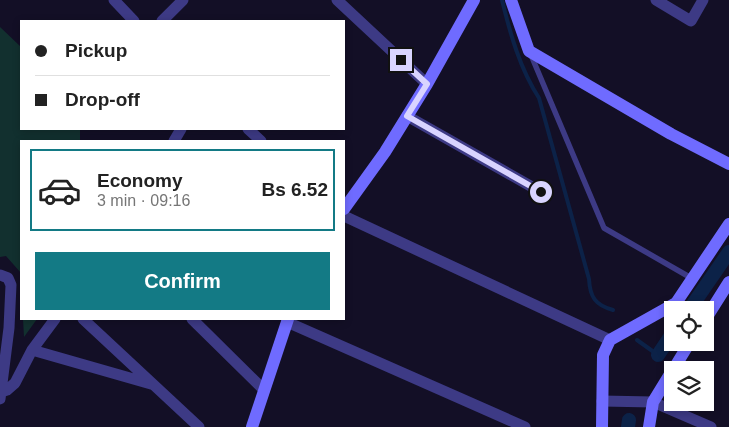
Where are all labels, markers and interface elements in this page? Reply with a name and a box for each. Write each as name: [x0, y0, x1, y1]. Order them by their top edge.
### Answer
text: Pickup: [65, 40, 127, 61]
route end: [390, 49, 412, 71]
text: Drop-off: [65, 89, 140, 110]
icon: car: [37, 168, 82, 213]
text: Economy: [97, 170, 183, 191]
text: Bs 6.52: [261, 179, 328, 200]
route start: [530, 181, 552, 203]
text: 3 min · 09:16: [97, 192, 190, 209]
button: Confirm: [35, 252, 330, 310]
map controls: [664, 301, 714, 411]
button: locate: [664, 301, 714, 351]
button: layers: [664, 361, 714, 411]

